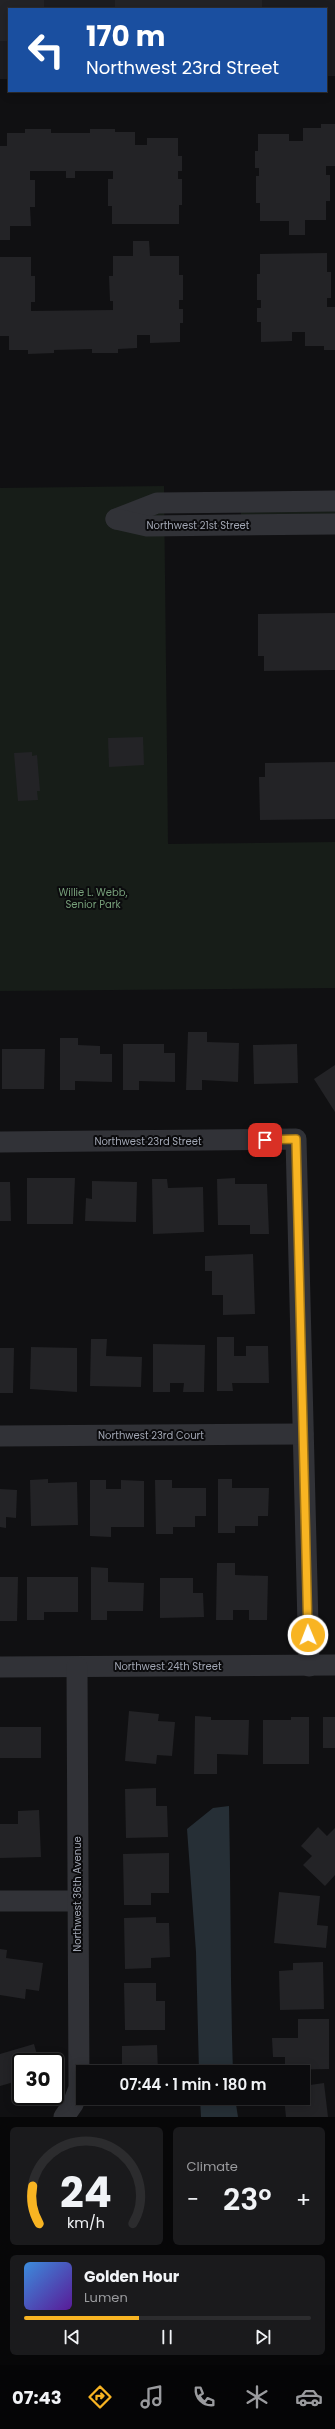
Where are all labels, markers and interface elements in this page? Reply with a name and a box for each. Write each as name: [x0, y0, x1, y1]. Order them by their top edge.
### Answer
text: 170 m: [86, 17, 165, 56]
icon: left: [20, 24, 72, 76]
text: Northwest 23rd Street: [86, 55, 279, 80]
street label: Northwest 21st Street: [147, 518, 250, 533]
park label: Willie L. Webb, Senior Park: [58, 885, 128, 912]
pin: [248, 1123, 282, 1157]
icon: arrive: [254, 1129, 276, 1151]
street label: Northwest 23rd Street: [94, 1134, 202, 1149]
street label: Northwest 23rd Court: [98, 1428, 204, 1443]
position arrow: [287, 1614, 329, 1656]
street label: Northwest 24th Street: [114, 1659, 222, 1674]
street label: Northwest 36th Avenue: [70, 1836, 85, 1952]
speed limit sign: 30: [12, 2053, 64, 2105]
text: 07:44 · 1 min · 180 m: [120, 2074, 266, 2095]
text: Climate: [187, 2157, 238, 2176]
text: 24: [60, 2163, 112, 2222]
text: 23°: [223, 2178, 272, 2221]
text: −: [187, 2184, 199, 2215]
text: +: [296, 2184, 311, 2215]
text: km/h: [67, 2213, 105, 2233]
text: Golden Hour: [84, 2266, 179, 2287]
text: Lumen: [84, 2288, 128, 2307]
icon: previous: [61, 2326, 83, 2348]
icon: pause: [156, 2326, 178, 2348]
icon: next: [252, 2326, 274, 2348]
icon: directions: [86, 2383, 114, 2411]
icon: music: [138, 2383, 166, 2411]
icon: phone: [190, 2383, 218, 2411]
icon: climate: [243, 2383, 271, 2411]
icon: car: [295, 2383, 323, 2411]
text: 07:43: [12, 2385, 62, 2410]

